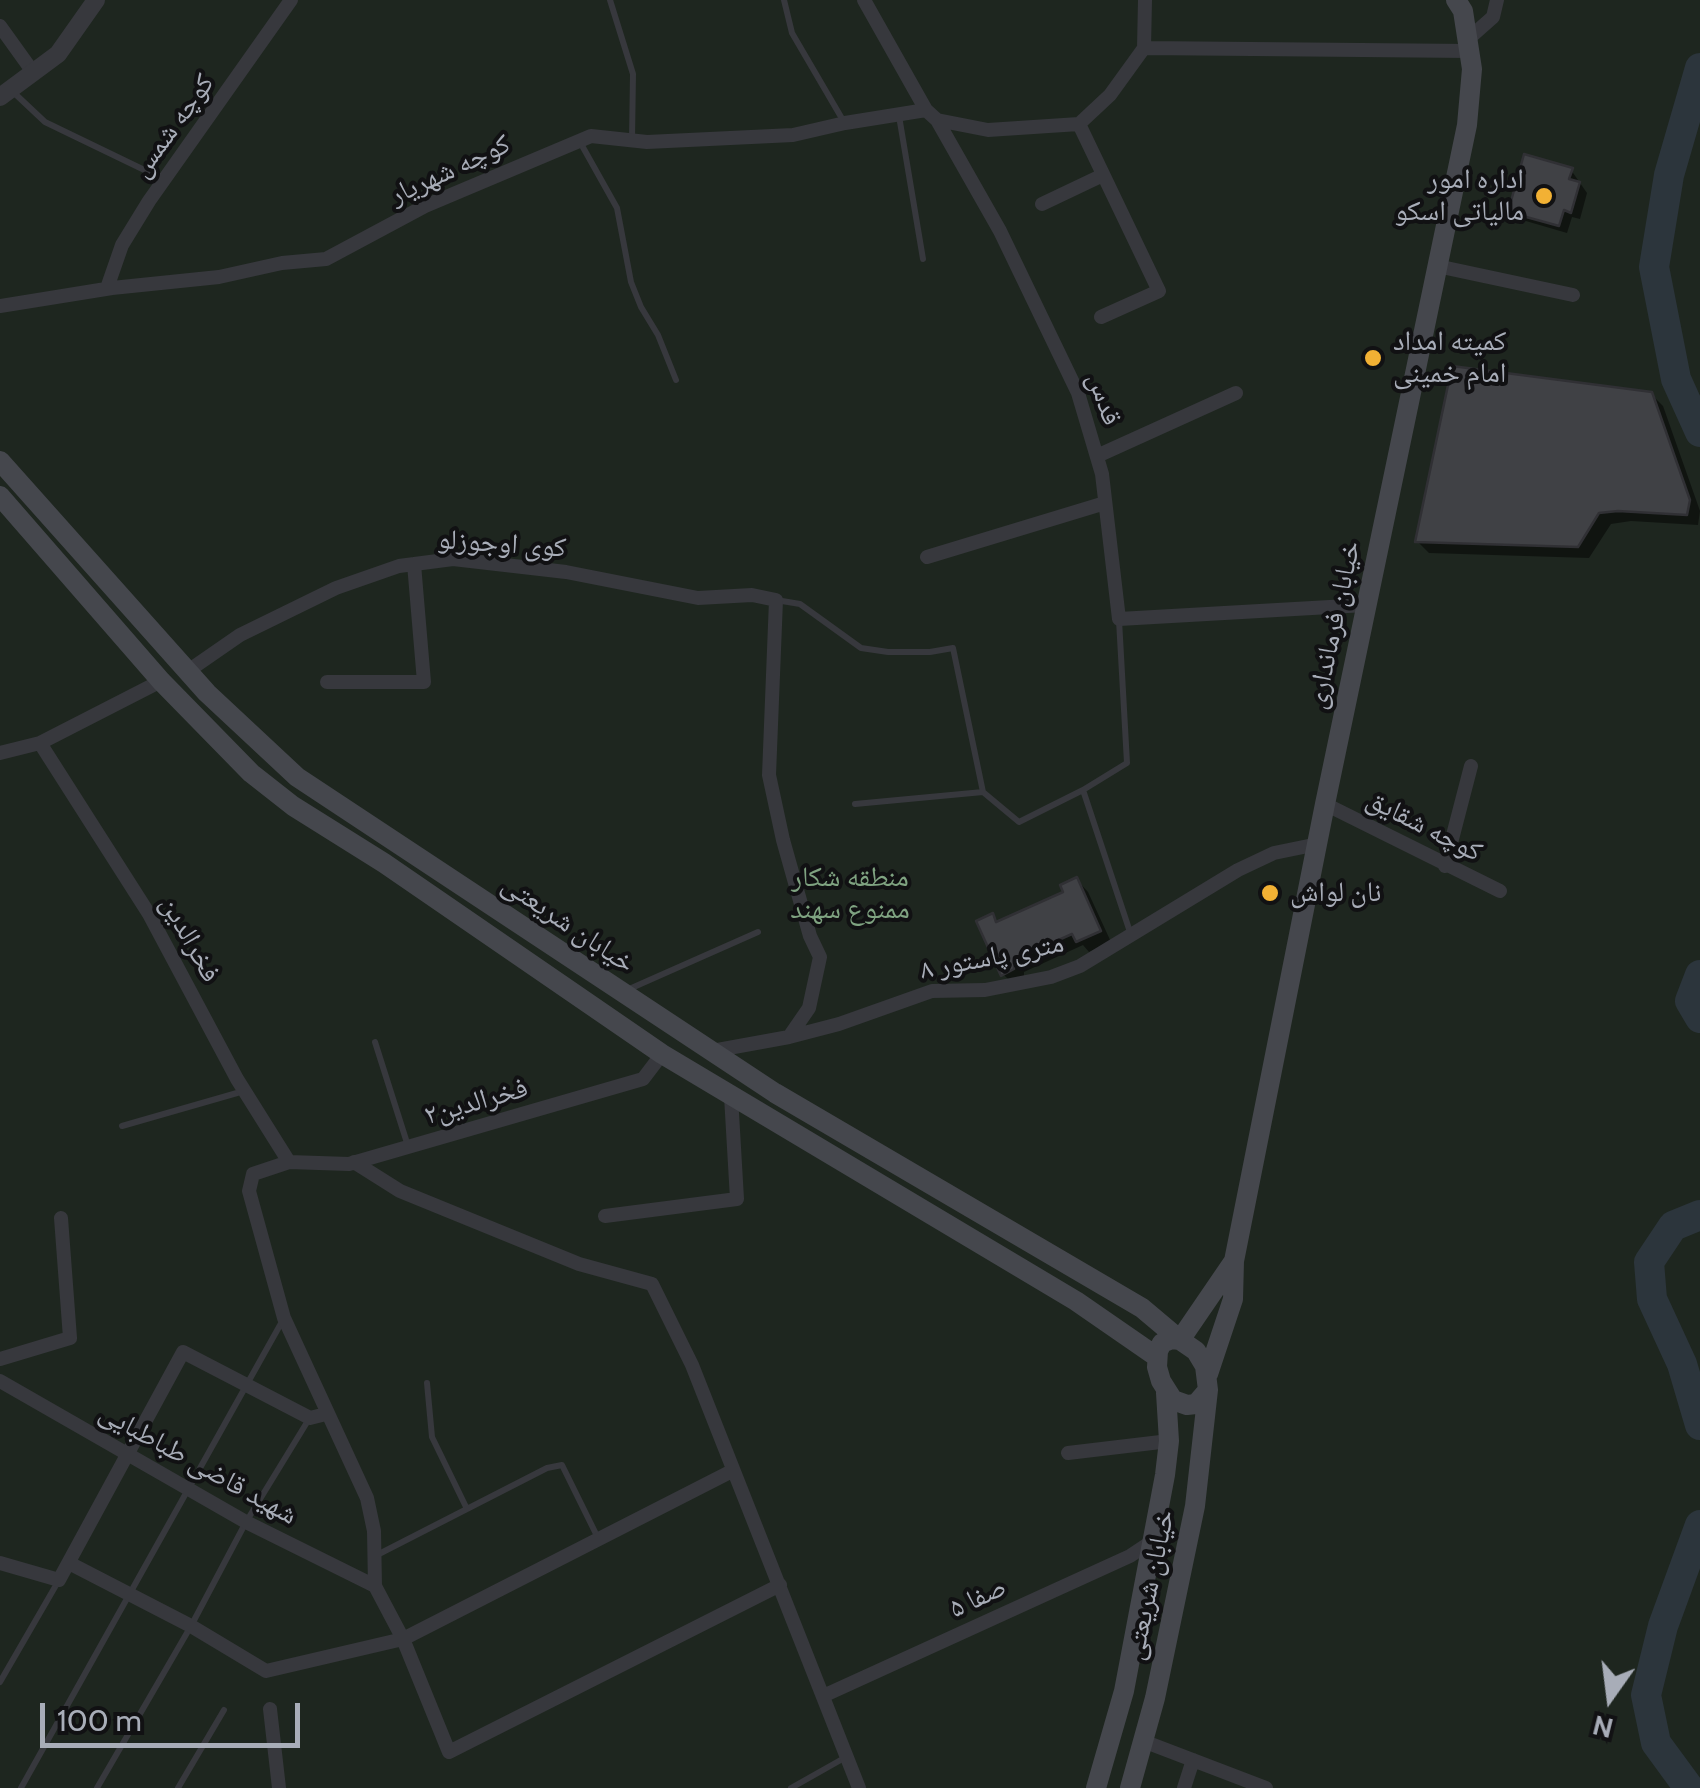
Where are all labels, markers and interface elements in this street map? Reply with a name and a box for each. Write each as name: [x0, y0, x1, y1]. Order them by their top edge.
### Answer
street label: کوچه شمس: [124, 68, 222, 184]
street label: کوچه شهریار: [384, 127, 516, 213]
place label: اداره امور مالیاتی اسکو: [1395, 163, 1524, 229]
marker: اداره امور مالیاتی اسکو: [1533, 185, 1555, 207]
place label: کمیته امداد امام خمینی: [1393, 325, 1506, 391]
marker: کمیته امداد امام خمینی: [1362, 347, 1384, 369]
street label: قدس: [1079, 368, 1129, 430]
street label: کوی اوجوزلو: [437, 523, 567, 565]
street label: خیابان فرمانداری: [1300, 538, 1368, 712]
street label: کوچه شقایق: [1361, 783, 1487, 869]
park label: منطقه شکار ممنوع سهند: [790, 861, 910, 927]
street label: خیابان شریعتی: [495, 867, 641, 981]
place label: نان لواش: [1290, 876, 1382, 910]
marker: نان لواش: [1259, 882, 1281, 904]
street label: فخرالدین: [153, 890, 227, 988]
street label: ۸ متری پاستور: [917, 927, 1067, 987]
street label: فخرالدین۲: [420, 1071, 532, 1133]
street label: شهید قاضی طباطبایی: [93, 1396, 303, 1532]
street label: خیابان شریعتی: [1118, 1507, 1182, 1663]
street label: صفا ۵: [944, 1570, 1012, 1626]
north arrow: [1560, 1648, 1660, 1748]
scale bar: [45, 1683, 305, 1745]
text: 100 m: [57, 1702, 142, 1739]
text: N: [1589, 1708, 1616, 1746]

